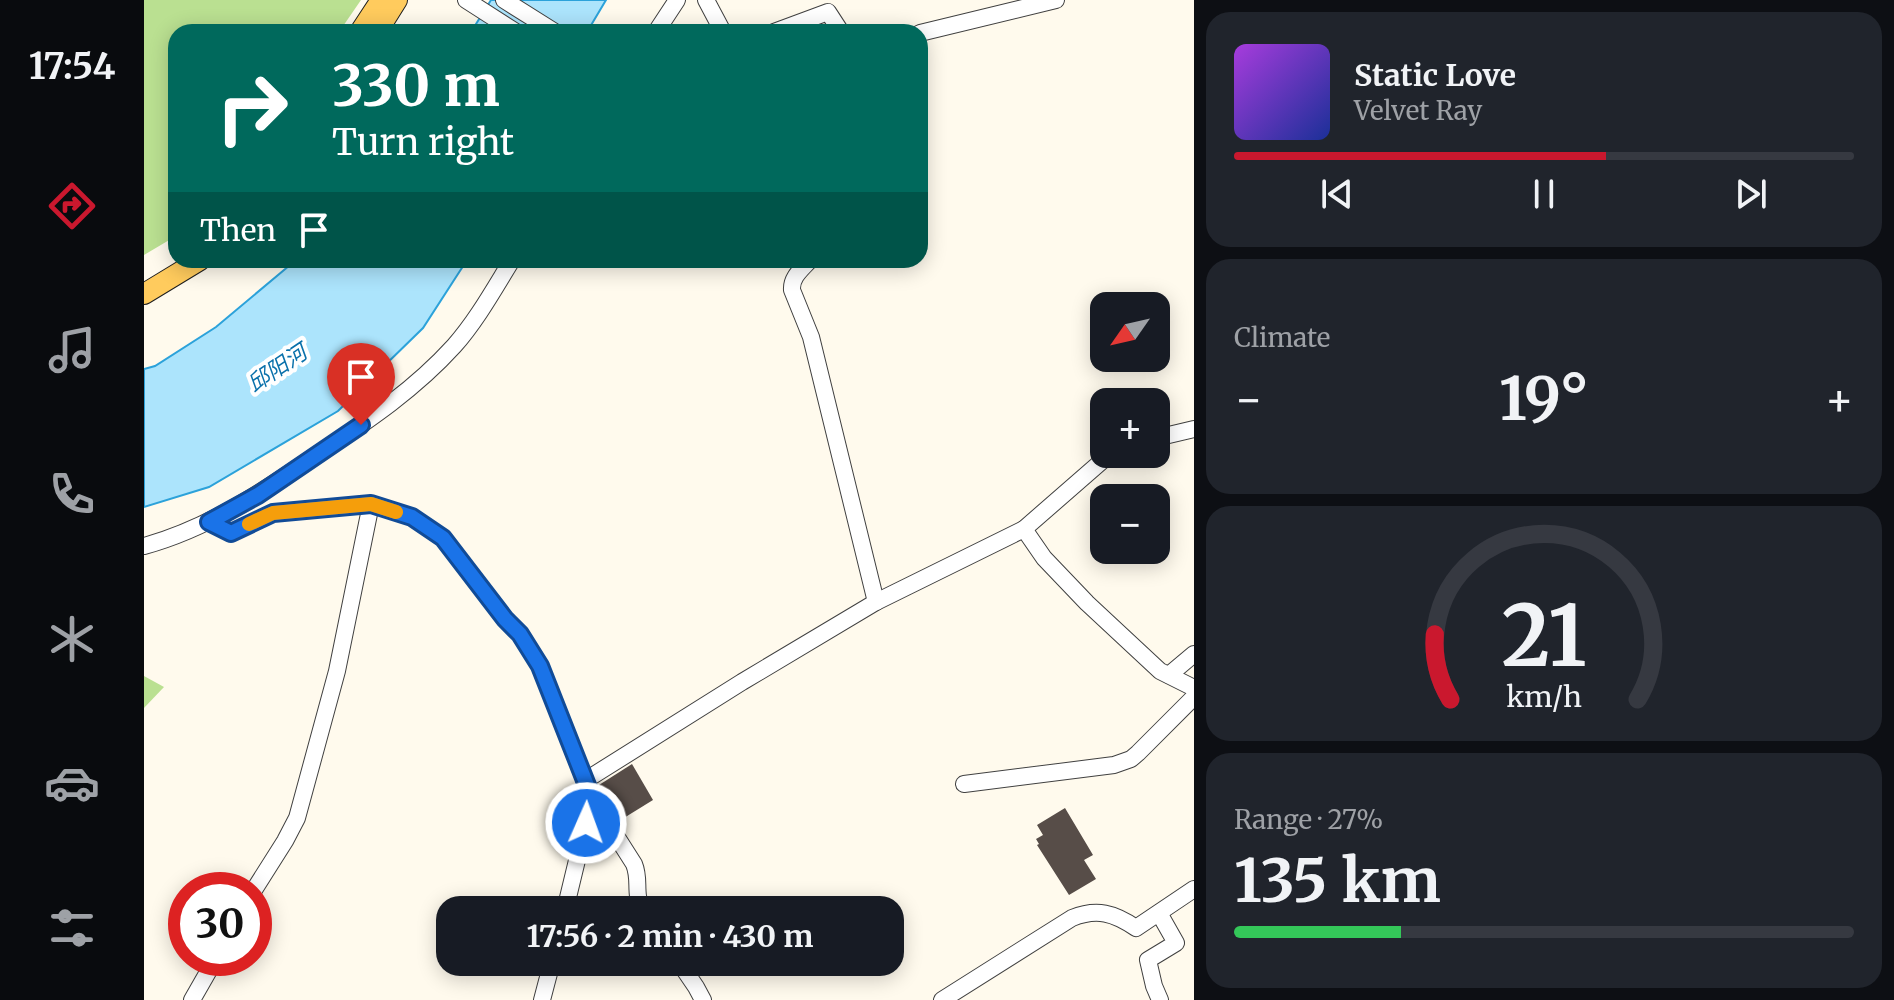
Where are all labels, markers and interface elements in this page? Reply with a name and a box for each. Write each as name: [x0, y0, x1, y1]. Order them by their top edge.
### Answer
text: 17:54: [29, 44, 115, 89]
text: 330 m: [332, 51, 500, 121]
icon: right: [200, 56, 304, 160]
text: Static Love: [1354, 56, 1516, 94]
text: Velvet Ray: [1354, 94, 1482, 127]
text: Turn right: [332, 120, 514, 165]
icon: previous: [1315, 172, 1359, 216]
icon: pause: [1522, 172, 1566, 216]
icon: next: [1729, 172, 1773, 216]
icon: directions: [44, 178, 100, 234]
icon: arrive: [292, 208, 336, 252]
text: Then: [200, 211, 276, 249]
north arrow: [1090, 292, 1170, 372]
map controls: [1090, 292, 1170, 564]
text: Climate: [1234, 321, 1330, 354]
icon: music: [44, 322, 100, 378]
water label: 邱阳河: [242, 336, 315, 398]
pin: [327, 343, 395, 425]
icon: arrive: [339, 355, 383, 399]
text: 19°: [1499, 361, 1589, 436]
text: −: [1234, 372, 1263, 427]
text: +: [1825, 372, 1854, 427]
button: +: [1090, 388, 1170, 468]
icon: phone: [44, 466, 100, 522]
button: −: [1090, 484, 1170, 564]
text: 21: [1501, 583, 1587, 688]
icon: climate: [44, 611, 100, 667]
text: km/h: [1506, 679, 1582, 715]
icon: car: [44, 755, 100, 811]
position arrow: [544, 781, 628, 865]
text: Range · 27%: [1234, 803, 1383, 836]
text: 135 km: [1234, 843, 1441, 918]
speed limit sign: 30: [168, 872, 272, 976]
icon: filters: [44, 900, 100, 956]
text: 17:56 · 2 min · 430 m: [527, 917, 813, 955]

